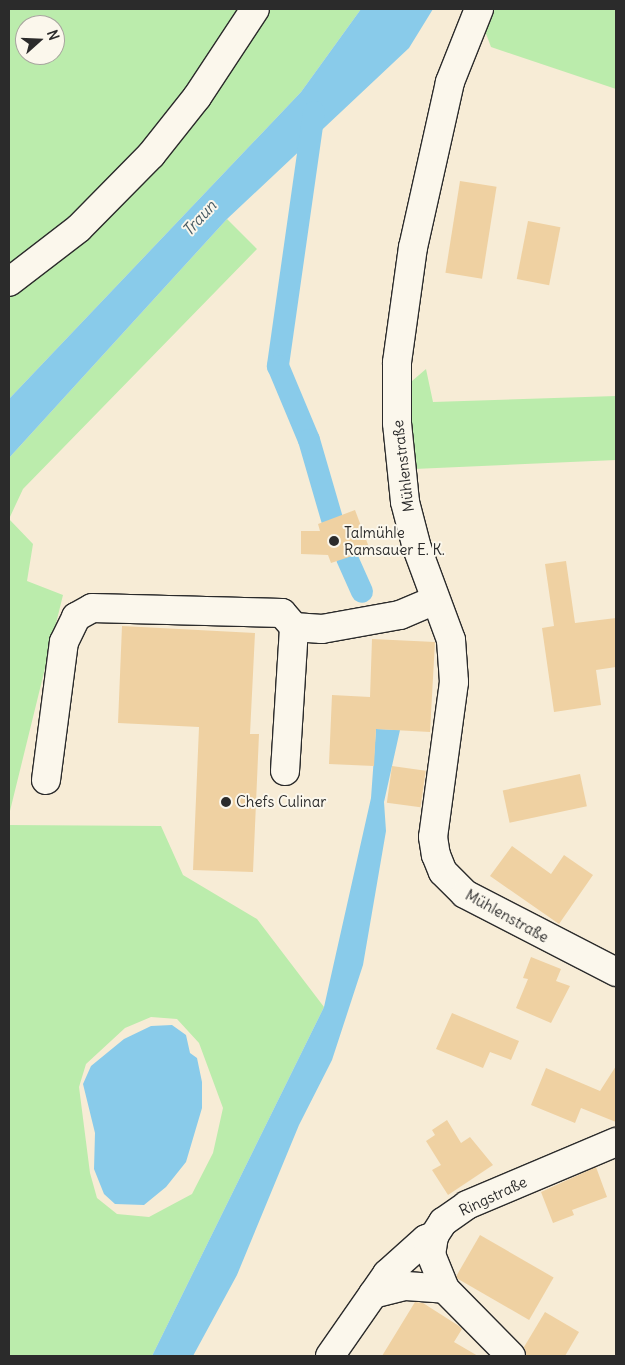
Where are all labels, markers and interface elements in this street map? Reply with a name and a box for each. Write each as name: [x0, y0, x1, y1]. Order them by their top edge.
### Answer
north arrow: [15, 15, 65, 65]
text: N: [43, 28, 63, 43]
water label: Traun: [178, 196, 220, 240]
street label: Mühlenstraße: [388, 419, 418, 513]
place label: Talmühle Ramsauer E. K.: [344, 523, 445, 558]
marker: Talmühle Ramsauer E. K.: [328, 535, 340, 547]
place label: Chefs Culinar: [236, 793, 326, 811]
marker: Chefs Culinar: [220, 796, 232, 808]
street label: Mühlenstraße: [462, 886, 552, 946]
street label: Ringstraße: [456, 1173, 530, 1219]

